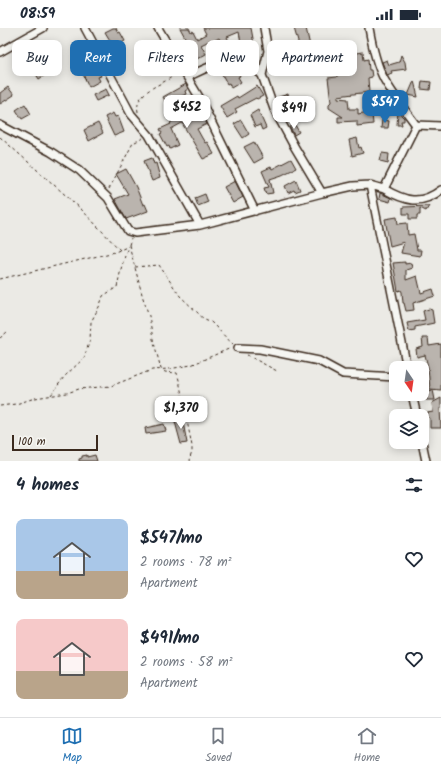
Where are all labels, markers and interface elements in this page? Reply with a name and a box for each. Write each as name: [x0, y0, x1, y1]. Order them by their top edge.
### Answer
text: 08:59: [20, 2, 55, 26]
chip: Buy: [12, 40, 62, 76]
chip: Rent: [70, 40, 126, 76]
chip: Filters: [134, 40, 198, 76]
chip: New: [206, 40, 259, 76]
chip: Apartment: [267, 40, 357, 76]
pin: $547: [361, 90, 409, 124]
text: $547: [371, 92, 399, 113]
pin: $452: [163, 95, 211, 129]
pin: $491: [270, 96, 318, 130]
text: $452: [173, 97, 201, 118]
text: $491: [281, 98, 307, 119]
north arrow: [389, 361, 429, 401]
map controls: [389, 361, 429, 449]
pin: $1,370: [148, 396, 214, 430]
text: $1,370: [164, 398, 198, 419]
button: layers: [389, 409, 429, 449]
scale bar: [12, 433, 98, 452]
text: 100 m: [18, 433, 46, 451]
text: 4 homes: [16, 472, 79, 499]
icon: filters: [403, 474, 425, 496]
text: $547/mo: [140, 525, 202, 552]
icon: home: [48, 535, 96, 583]
icon: heart: [403, 548, 425, 570]
text: 2 rooms · 78 m²: [140, 552, 232, 573]
text: Apartment: [140, 573, 198, 594]
text: $491/mo: [140, 625, 200, 652]
icon: home: [48, 635, 96, 683]
icon: heart: [403, 648, 425, 670]
text: 2 rooms · 58 m²: [140, 652, 233, 673]
text: Apartment: [140, 673, 198, 694]
tab: Map: [61, 725, 83, 767]
tab: Saved: [205, 725, 232, 767]
tab: Home: [354, 725, 380, 767]

